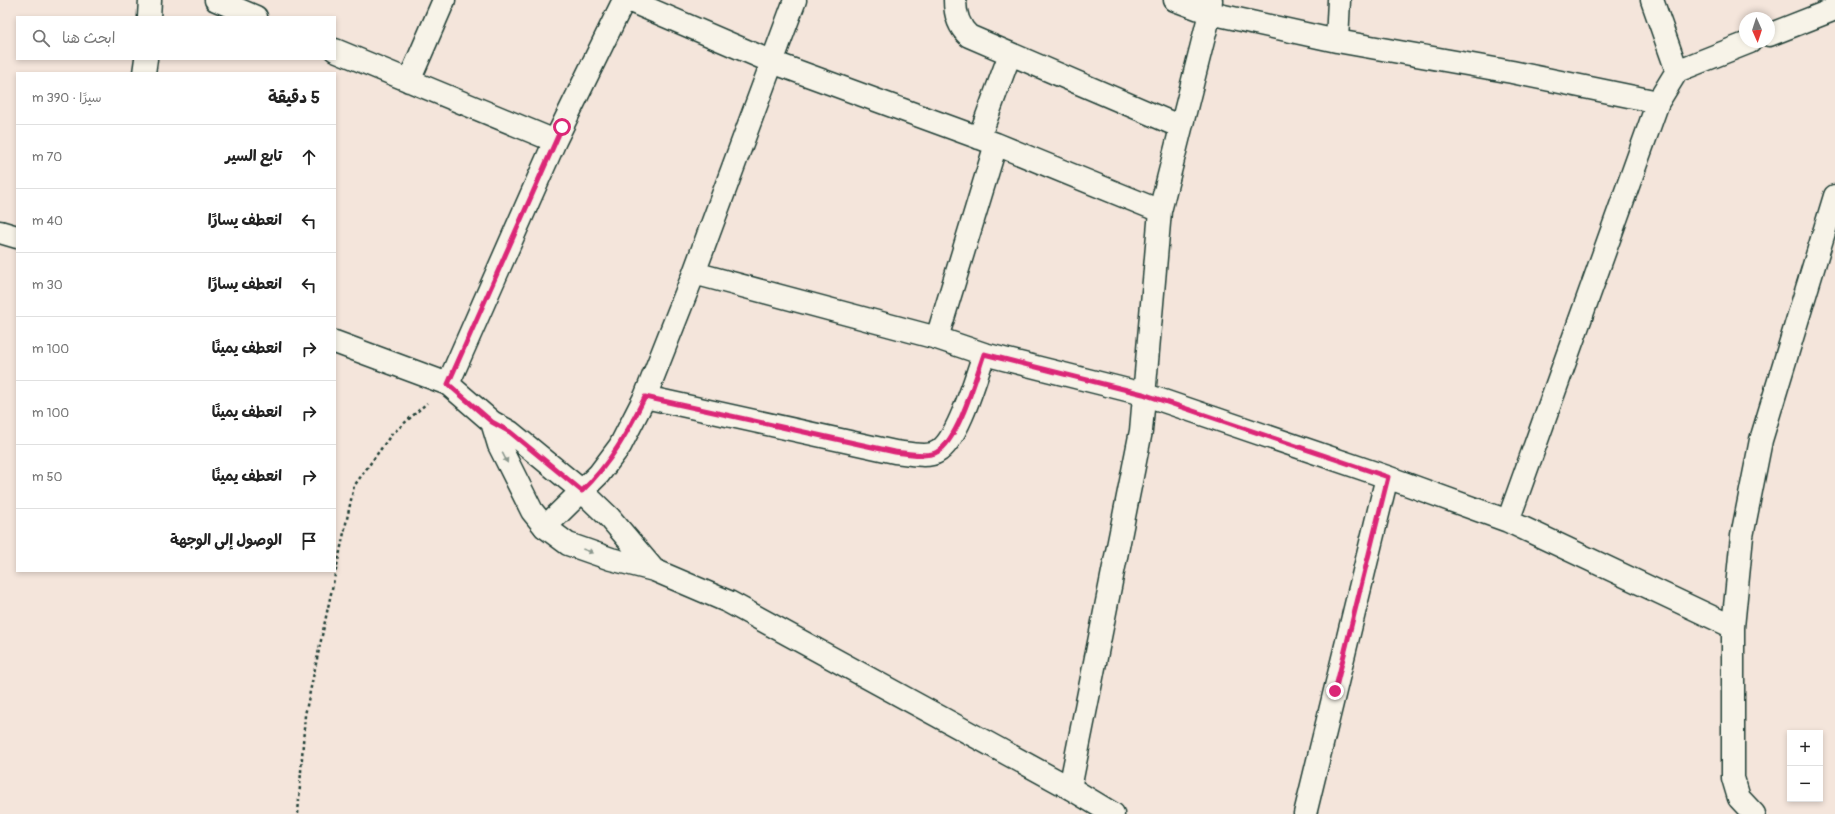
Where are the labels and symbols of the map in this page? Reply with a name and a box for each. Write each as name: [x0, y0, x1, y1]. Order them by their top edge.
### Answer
north arrow: [1739, 12, 1775, 48]
route start: [553, 118, 571, 136]
one-way arrow: [502, 453, 508, 464]
one-way arrow: [583, 548, 595, 554]
route end: [1326, 682, 1344, 700]

